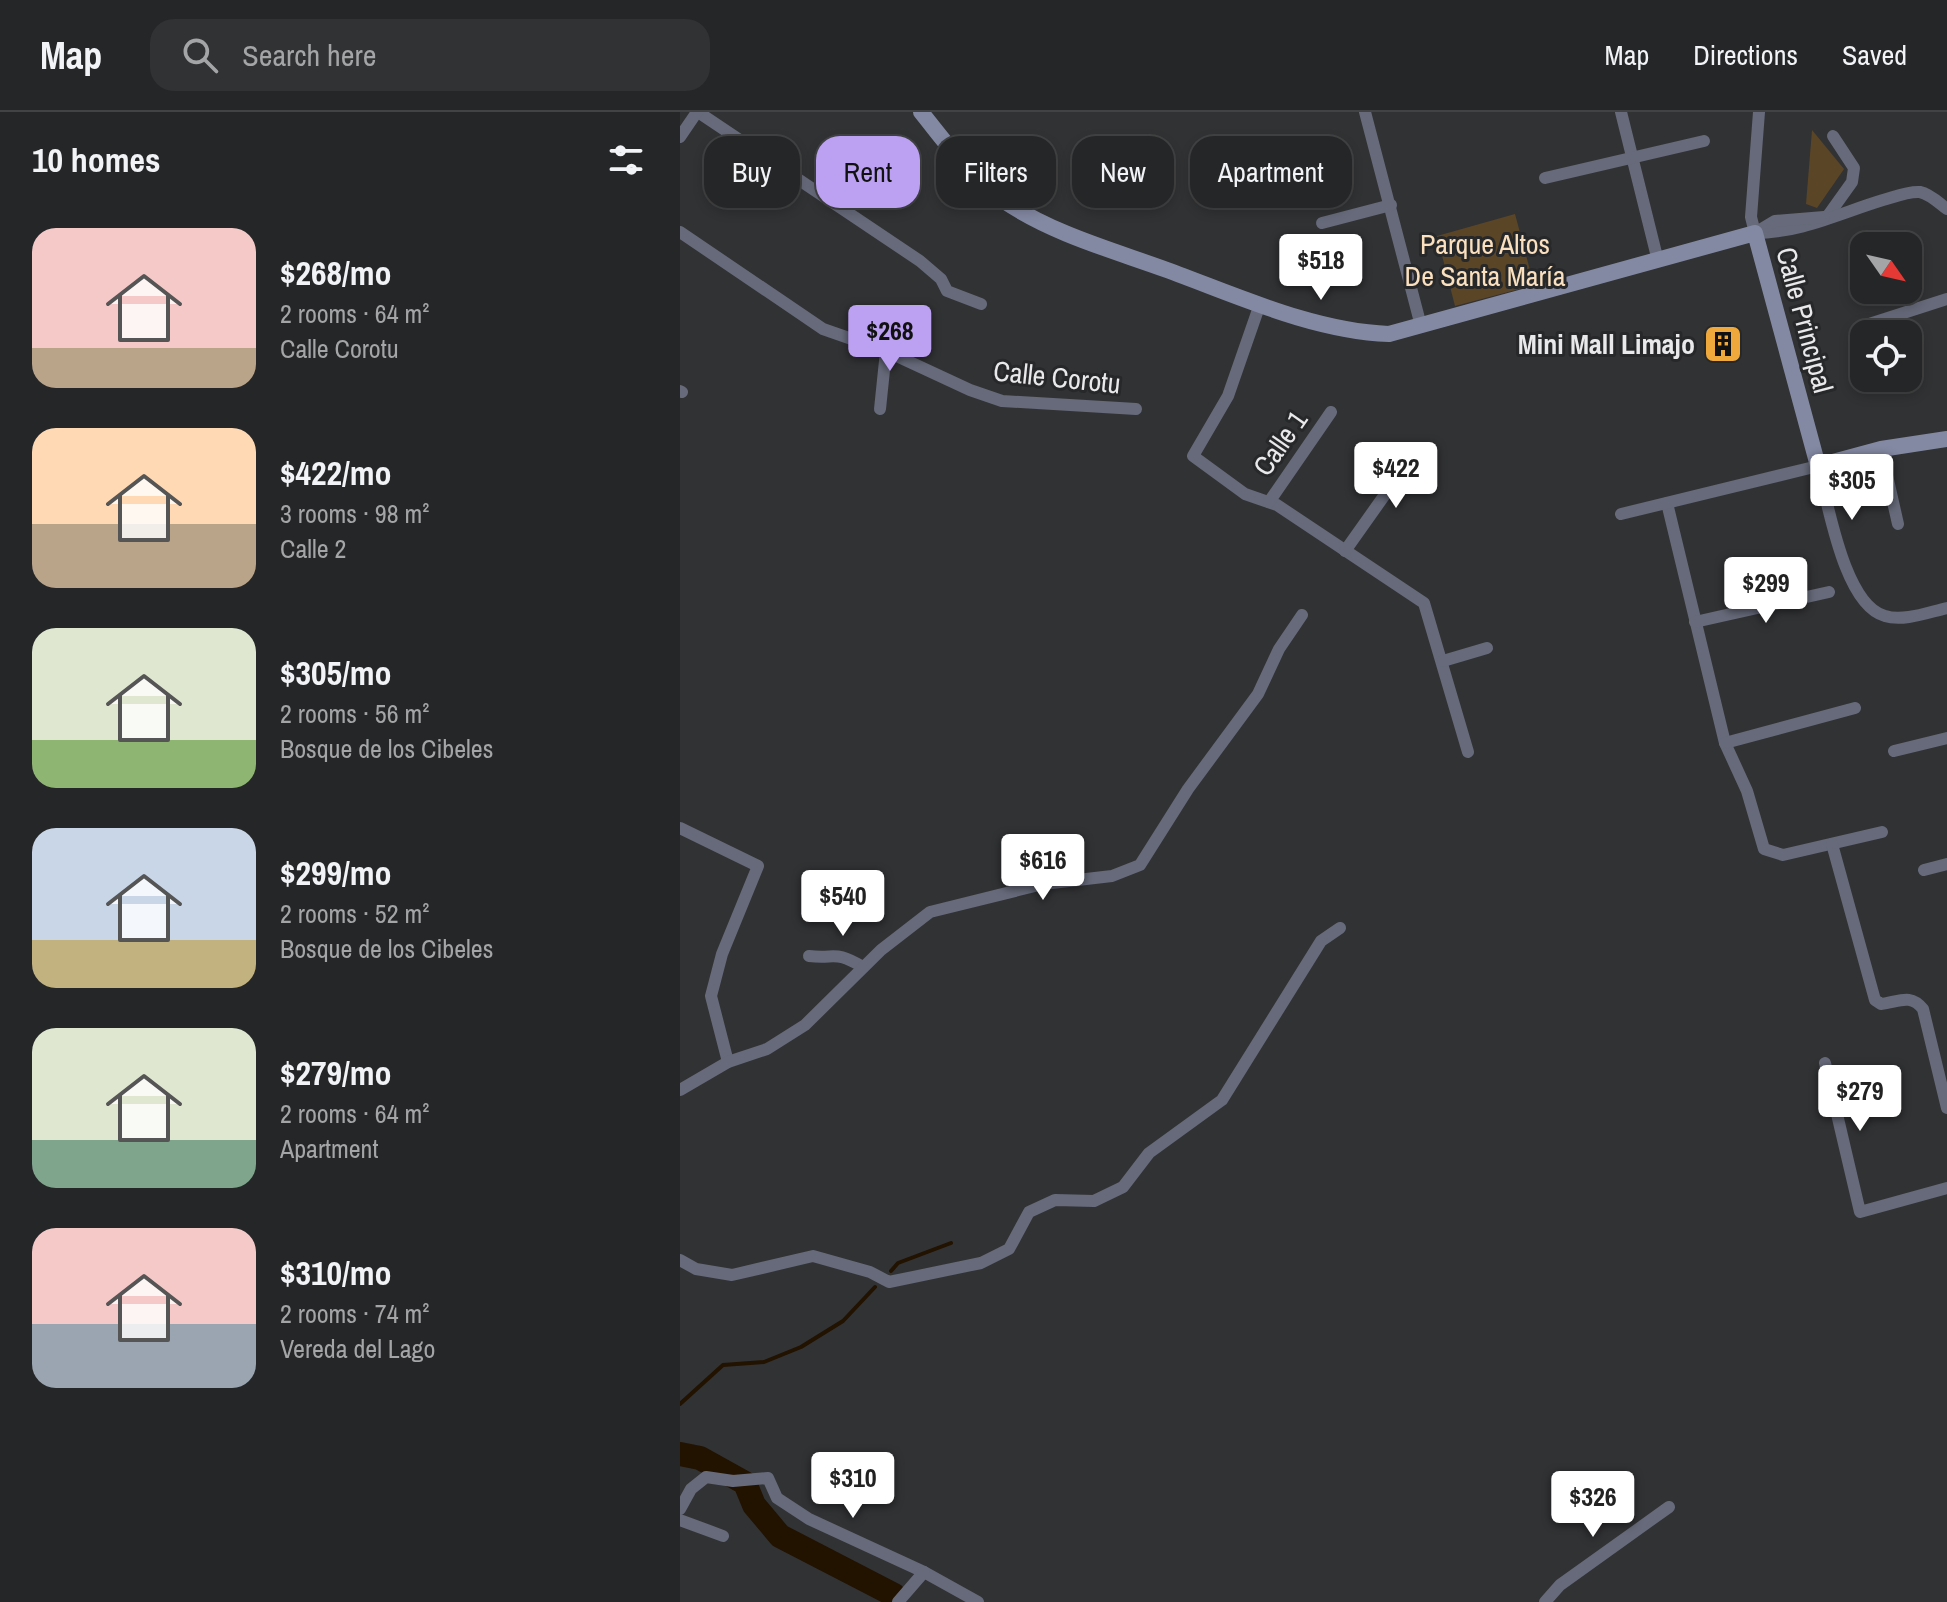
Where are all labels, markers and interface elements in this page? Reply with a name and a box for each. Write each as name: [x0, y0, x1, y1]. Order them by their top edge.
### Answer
search box: [150, 19, 710, 91]
text: Map: [40, 30, 102, 81]
icon: search: [178, 33, 222, 77]
text: Search here: [242, 35, 376, 75]
text: Map: [1605, 36, 1649, 74]
text: Directions: [1693, 36, 1798, 74]
text: Saved: [1842, 36, 1907, 74]
chip: Buy: [704, 136, 800, 208]
chip: Rent: [816, 136, 920, 208]
chip: Filters: [936, 136, 1056, 208]
chip: New: [1072, 136, 1174, 208]
chip: Apartment: [1190, 136, 1352, 208]
text: 10 homes: [32, 137, 161, 183]
icon: filters: [604, 138, 648, 182]
park label: Parque Altos De Santa María: [1405, 225, 1566, 295]
north arrow: [1850, 232, 1922, 304]
map controls: [1850, 232, 1922, 392]
pin: $518: [1274, 234, 1368, 302]
text: $518: [1297, 242, 1345, 277]
street label: Calle Principal: [1767, 243, 1843, 397]
text: $268/mo: [280, 250, 392, 296]
icon: home: [96, 260, 192, 356]
text: 2 rooms · 64 m²: [280, 296, 429, 331]
pin: $268: [843, 305, 937, 373]
text: $268: [866, 313, 914, 348]
button: locate: [1850, 320, 1922, 392]
building icon: Mini Mall Limajo: [1702, 323, 1744, 365]
place label: Mini Mall Limajo: [1518, 325, 1695, 363]
text: Calle Corotu: [280, 331, 398, 366]
street label: Calle Corotu: [992, 351, 1122, 403]
street label: Calle 1: [1244, 403, 1316, 483]
pin: $422: [1349, 442, 1443, 510]
text: $422/mo: [280, 450, 392, 496]
text: $422: [1372, 450, 1420, 485]
pin: $305: [1805, 454, 1899, 522]
icon: home: [96, 460, 192, 556]
text: $305: [1828, 462, 1876, 497]
text: 3 rooms · 98 m²: [280, 496, 429, 531]
text: Calle 2: [280, 531, 346, 566]
pin: $299: [1719, 557, 1813, 625]
text: $299: [1742, 565, 1790, 600]
text: $305/mo: [280, 650, 392, 696]
icon: home: [96, 660, 192, 756]
text: 2 rooms · 56 m²: [280, 696, 429, 731]
text: Bosque de los Cibeles: [280, 731, 493, 766]
pin: $616: [996, 834, 1090, 902]
text: $616: [1019, 842, 1067, 877]
text: $299/mo: [280, 850, 392, 896]
icon: home: [96, 860, 192, 956]
pin: $540: [796, 870, 890, 938]
text: $540: [819, 878, 867, 913]
text: 2 rooms · 52 m²: [280, 896, 429, 931]
text: Bosque de los Cibeles: [280, 931, 493, 966]
text: $279/mo: [280, 1050, 392, 1096]
icon: home: [96, 1060, 192, 1156]
pin: $279: [1813, 1065, 1907, 1133]
text: $279: [1836, 1073, 1884, 1108]
text: 2 rooms · 64 m²: [280, 1096, 429, 1131]
text: Apartment: [280, 1131, 378, 1166]
text: $310/mo: [280, 1250, 392, 1296]
icon: home: [96, 1260, 192, 1356]
text: 2 rooms · 74 m²: [280, 1296, 429, 1331]
text: Vereda del Lago: [280, 1331, 435, 1366]
pin: $310: [806, 1452, 900, 1520]
text: $310: [829, 1460, 877, 1495]
pin: $326: [1546, 1471, 1640, 1539]
text: $326: [1569, 1479, 1617, 1514]

